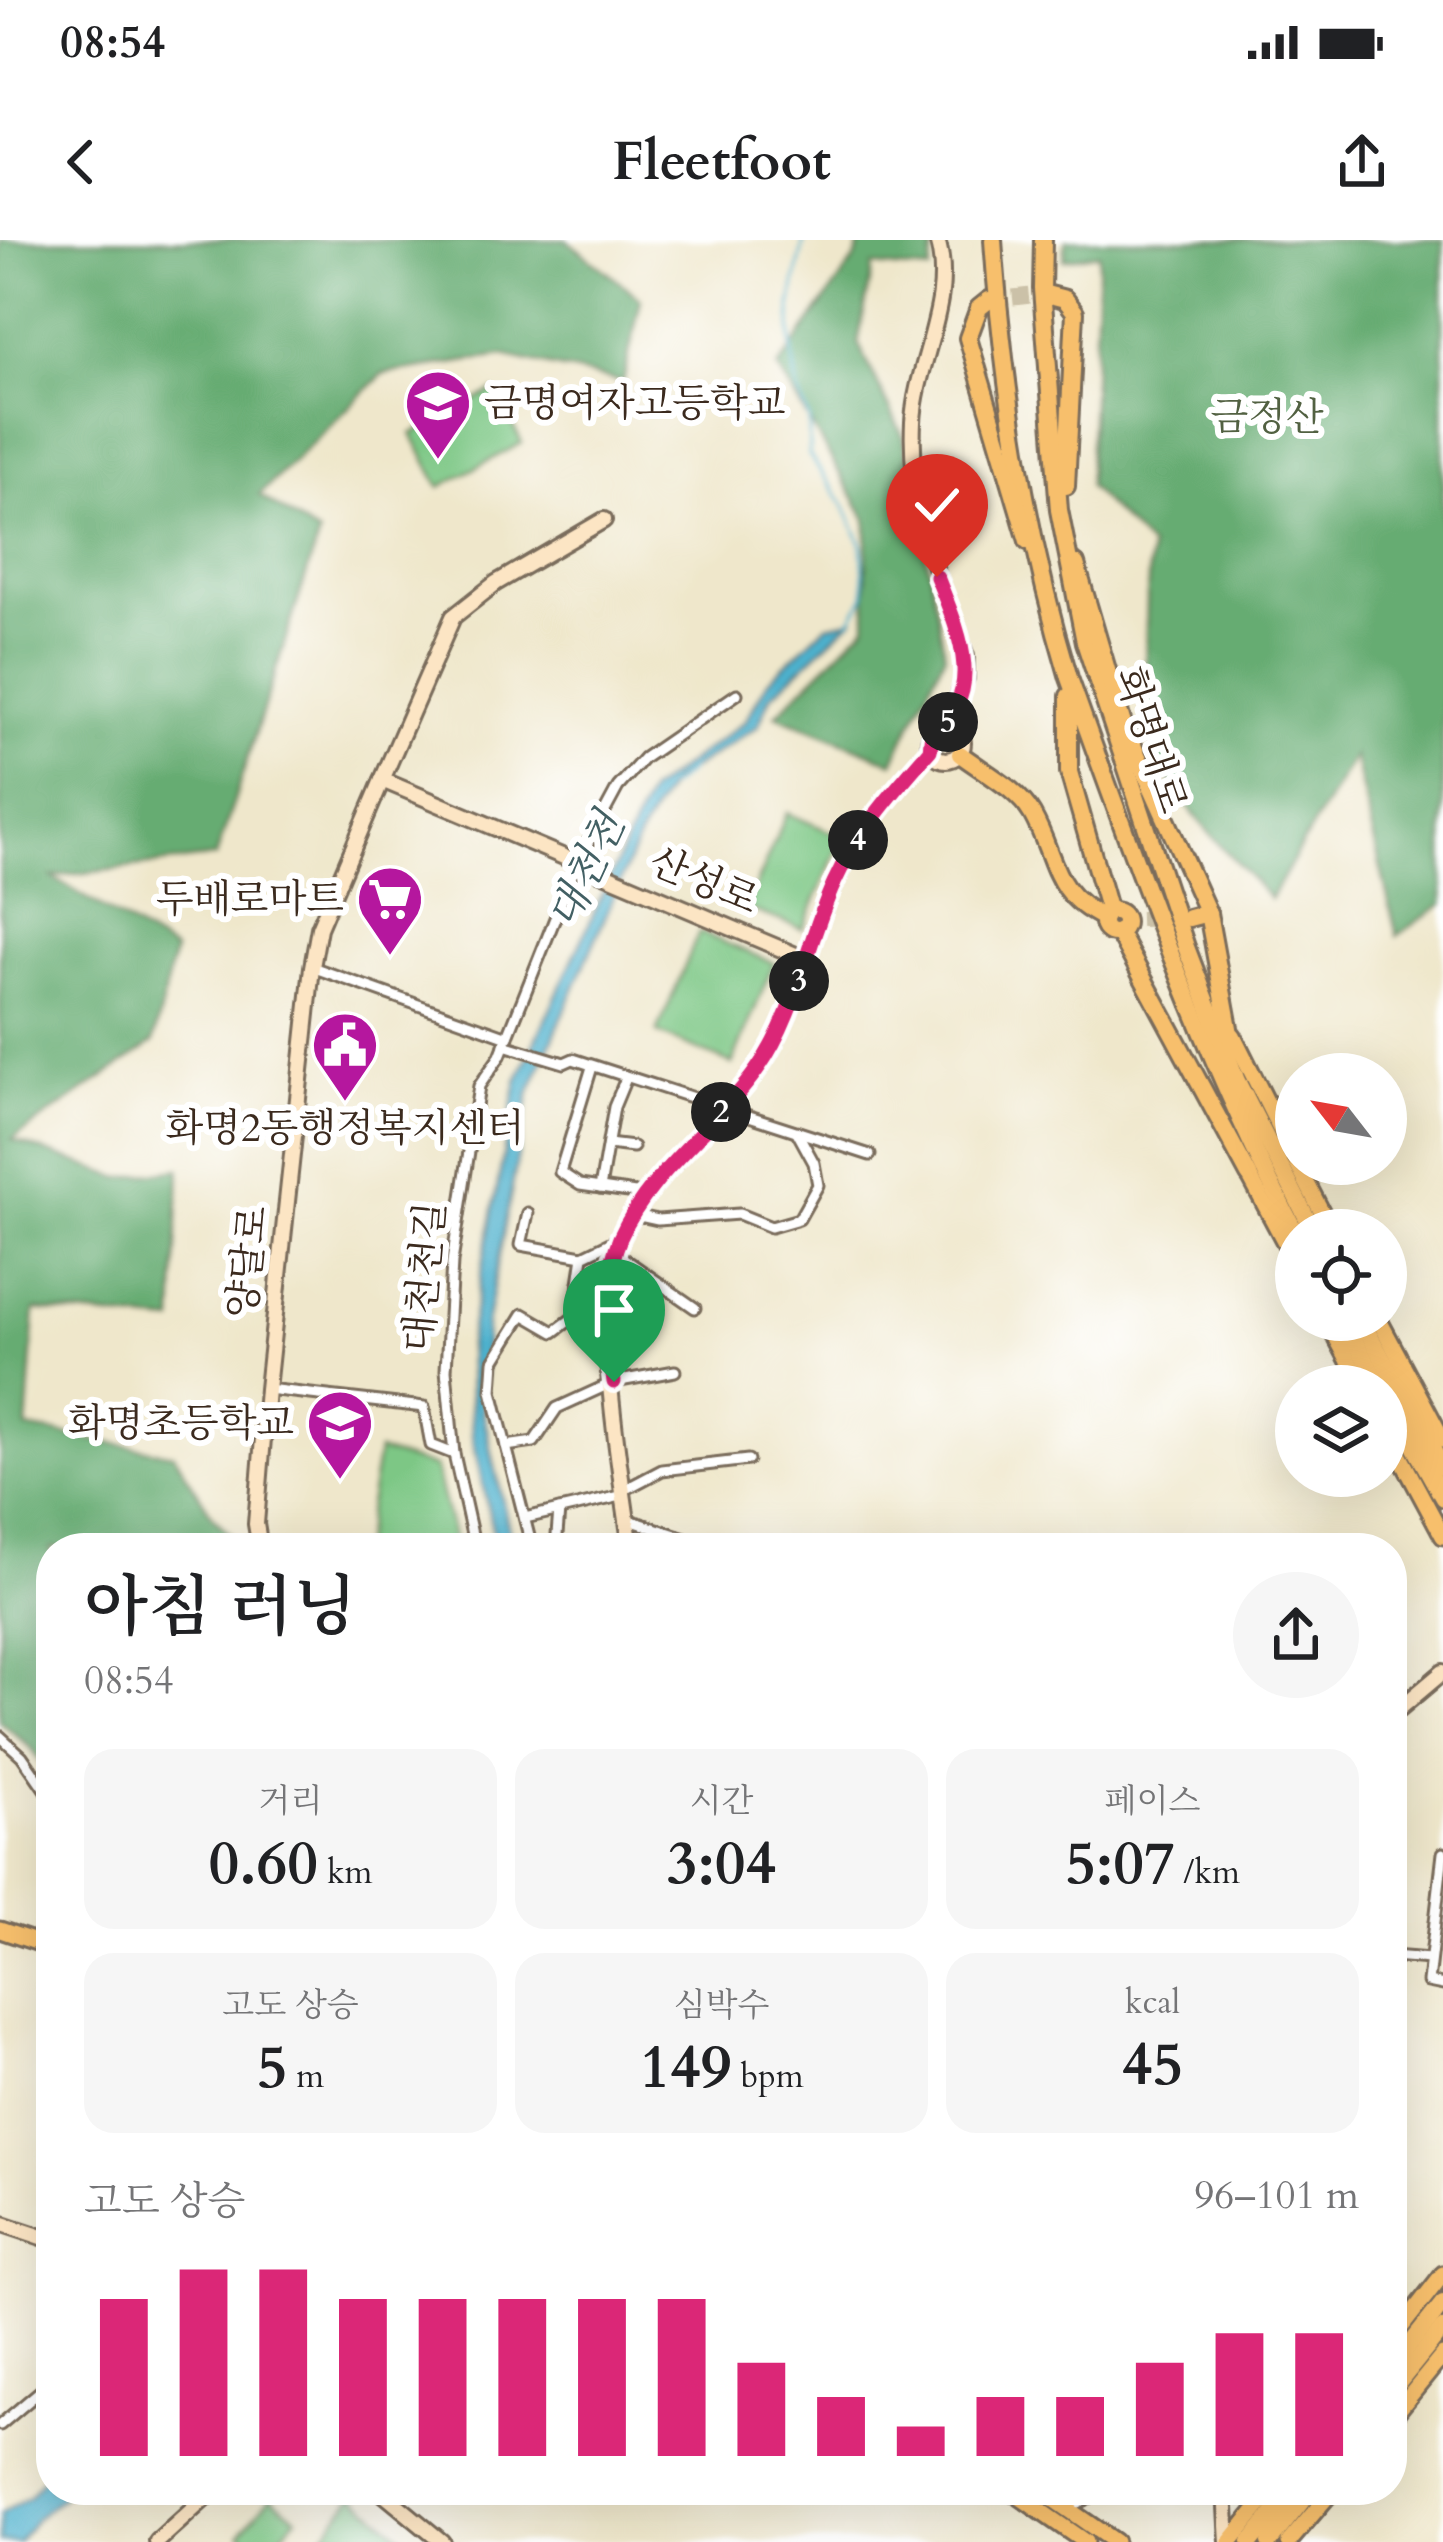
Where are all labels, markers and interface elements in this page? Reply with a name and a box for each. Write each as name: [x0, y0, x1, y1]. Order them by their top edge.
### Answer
text: 08:54: [60, 12, 165, 73]
text: Fleetfoot: [612, 126, 831, 199]
icon: back: [48, 129, 114, 195]
icon: share: [1329, 129, 1395, 195]
school or university icon: 금명여자고등학교: [403, 368, 473, 462]
place label: 금명여자고등학교: [484, 377, 785, 430]
park label: 금정산: [1210, 391, 1324, 444]
pin: [886, 454, 988, 577]
icon: check: [904, 472, 970, 538]
street label: 화명대로: [1103, 660, 1199, 820]
pin: 5: [918, 692, 978, 752]
text: 5: [940, 699, 956, 744]
water label: 대천천: [535, 802, 640, 938]
pin: 4: [828, 810, 888, 870]
text: 4: [850, 817, 866, 862]
street label: 산성로: [642, 835, 766, 927]
supermarket icon: 두배로마트: [355, 864, 425, 958]
place label: 두배로마트: [156, 873, 344, 926]
pin: 3: [769, 951, 829, 1011]
text: 3: [791, 958, 807, 1003]
public building icon: 화명2동행정복지센터: [310, 1010, 380, 1104]
north arrow: [1275, 1053, 1407, 1185]
map controls: [1275, 1053, 1407, 1497]
pin: 2: [691, 1082, 751, 1142]
text: 2: [713, 1089, 729, 1134]
place label: 화명2동행정복지센터: [165, 1102, 525, 1155]
street label: 대천천길: [392, 1200, 458, 1354]
street label: 양달로: [216, 1203, 280, 1321]
button: locate: [1275, 1209, 1407, 1341]
pin: [563, 1259, 665, 1382]
icon: arrive: [581, 1277, 647, 1343]
button: layers: [1275, 1365, 1407, 1497]
school or university icon: 화명초등학교: [305, 1388, 375, 1482]
place label: 화명초등학교: [68, 1397, 294, 1450]
text: 아침 러닝: [84, 1564, 357, 1653]
button: share: [1233, 1572, 1359, 1698]
text: 08:54: [84, 1654, 174, 1707]
text: 거리: [259, 1779, 322, 1824]
text: 시간: [690, 1779, 753, 1824]
text: 페이스: [1105, 1779, 1200, 1824]
text: 0.60: [208, 1824, 318, 1905]
text: 3:04: [667, 1824, 776, 1905]
text: 5:07: [1065, 1824, 1175, 1905]
text: km: [318, 1850, 373, 1895]
text: /km: [1175, 1850, 1240, 1895]
text: kcal: [1125, 1980, 1180, 2025]
text: 고도 상승: [222, 1983, 359, 2028]
text: 심박수: [674, 1983, 769, 2028]
text: 45: [1122, 2025, 1183, 2106]
text: 5: [257, 2028, 287, 2109]
text: 149: [639, 2028, 732, 2109]
text: m: [287, 2054, 324, 2099]
text: bpm: [732, 2054, 804, 2099]
text: 96–101 m: [1194, 2169, 1359, 2222]
text: 고도 상승: [84, 2175, 245, 2228]

